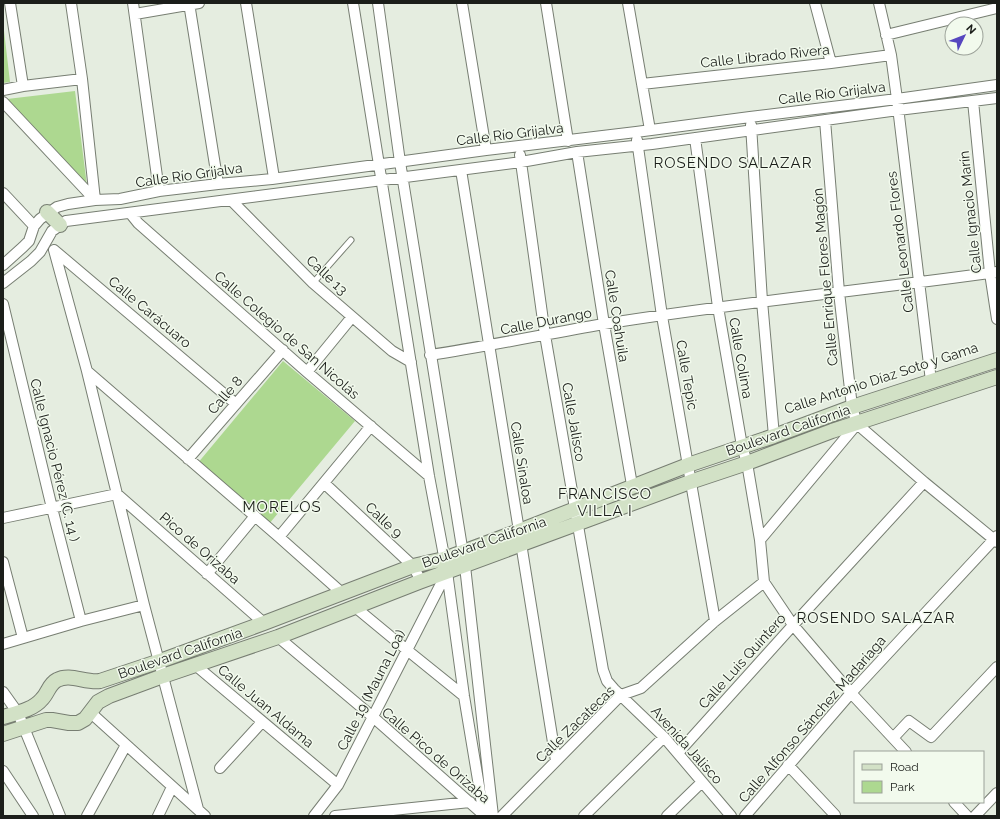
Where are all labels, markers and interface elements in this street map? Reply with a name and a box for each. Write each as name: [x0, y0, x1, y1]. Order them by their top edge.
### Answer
north arrow: [944, 16, 984, 56]
text: N: [963, 22, 979, 37]
street label: Calle Librado Rivera: [700, 41, 830, 71]
street label: Calle Río Grijalva: [777, 78, 887, 108]
street label: Calle Río Grijalva: [455, 119, 565, 149]
street label: Calle Ignacio Marín: [956, 150, 984, 274]
district label: ROSENDO SALAZAR: [654, 154, 813, 172]
street label: Calle Río Grijalva: [134, 160, 244, 190]
street label: Calle Leonardo Flores: [883, 170, 917, 314]
street label: Calle Enrique Flores Magón: [809, 187, 841, 367]
street label: Calle 13: [303, 252, 351, 298]
street label: Calle Colegio de San Nicolás: [211, 268, 363, 402]
street label: Calle Coahuila: [602, 269, 632, 363]
street label: Calle Carácuaro: [105, 273, 195, 351]
street label: Calle Durango: [499, 304, 593, 338]
street label: Calle Colima: [726, 316, 756, 400]
street label: Calle Tepic: [673, 339, 701, 412]
street label: Calle Antonio Díaz Soto y Gama: [782, 339, 980, 417]
street label: Calle 8: [204, 373, 246, 417]
street label: Calle Ignacio Pérez (C. 14 ): [27, 377, 83, 543]
street label: Calle Jalisco: [559, 381, 589, 463]
street label: Boulevard California: [724, 401, 852, 459]
street label: Calle Sinaloa: [508, 420, 536, 506]
district label: FRANCISCO VILLA I: [558, 485, 652, 520]
district label: MORELOS: [242, 498, 322, 516]
street label: Calle 9: [362, 499, 406, 541]
street label: Pico de Orizaba: [157, 509, 243, 587]
street label: Boulevard California: [420, 513, 548, 571]
district label: ROSENDO SALAZAR: [797, 609, 956, 627]
street label: Calle Luis Quintero: [695, 610, 789, 712]
street label: Boulevard California: [116, 624, 244, 682]
street label: Calle 19 (Mauna Loa): [334, 627, 409, 753]
street label: Calle Alfonso Sánchez Madariaga: [735, 632, 889, 806]
street label: Calle Juan Aldama: [215, 661, 317, 751]
street label: Calle Zacatecas: [532, 682, 618, 766]
street label: Avenida Jalisco: [648, 703, 726, 787]
street label: Calle Pico de Orizaba: [379, 704, 493, 806]
legend: [854, 751, 984, 803]
text: Road: [890, 760, 919, 774]
text: Park: [890, 780, 915, 794]

